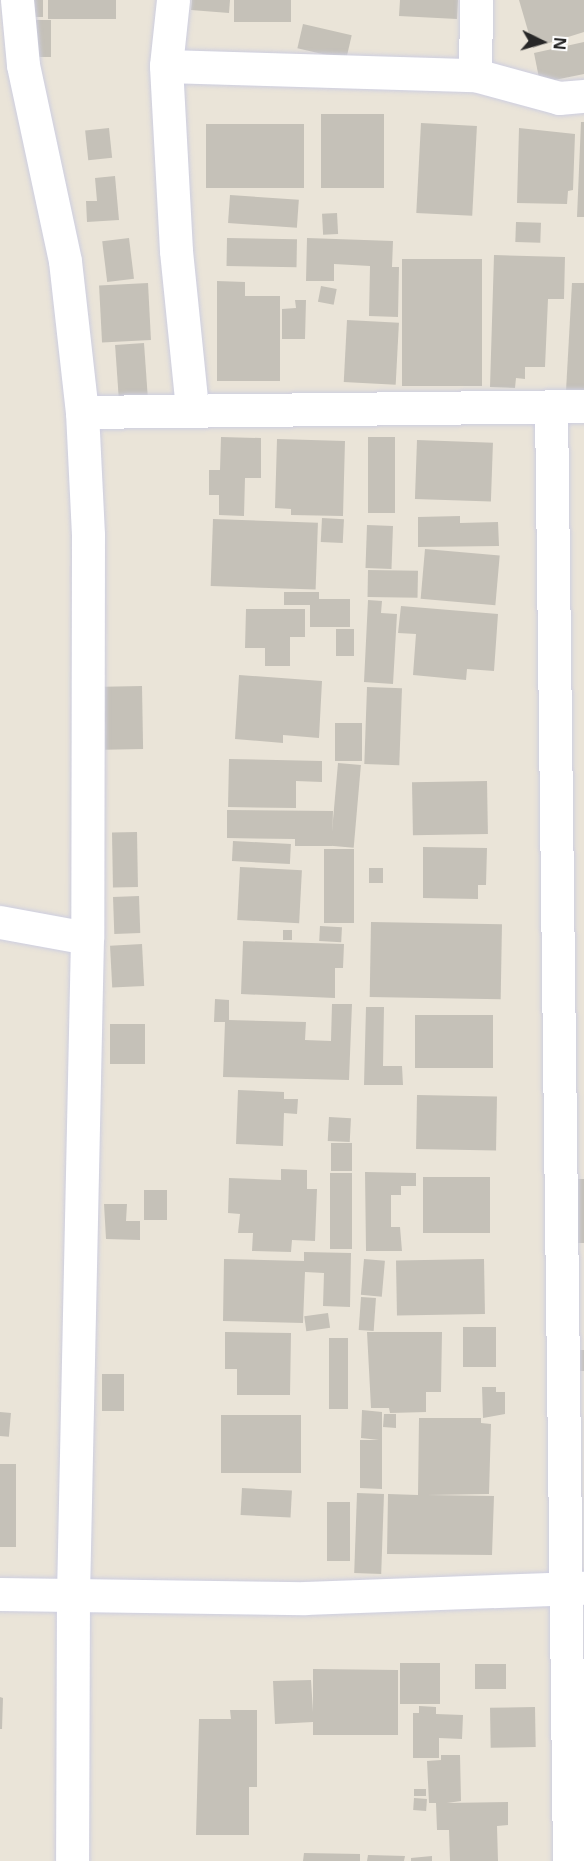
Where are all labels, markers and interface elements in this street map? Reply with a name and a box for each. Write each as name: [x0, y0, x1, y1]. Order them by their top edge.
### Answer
north arrow: [512, 12, 572, 72]
text: N: [548, 36, 571, 51]

